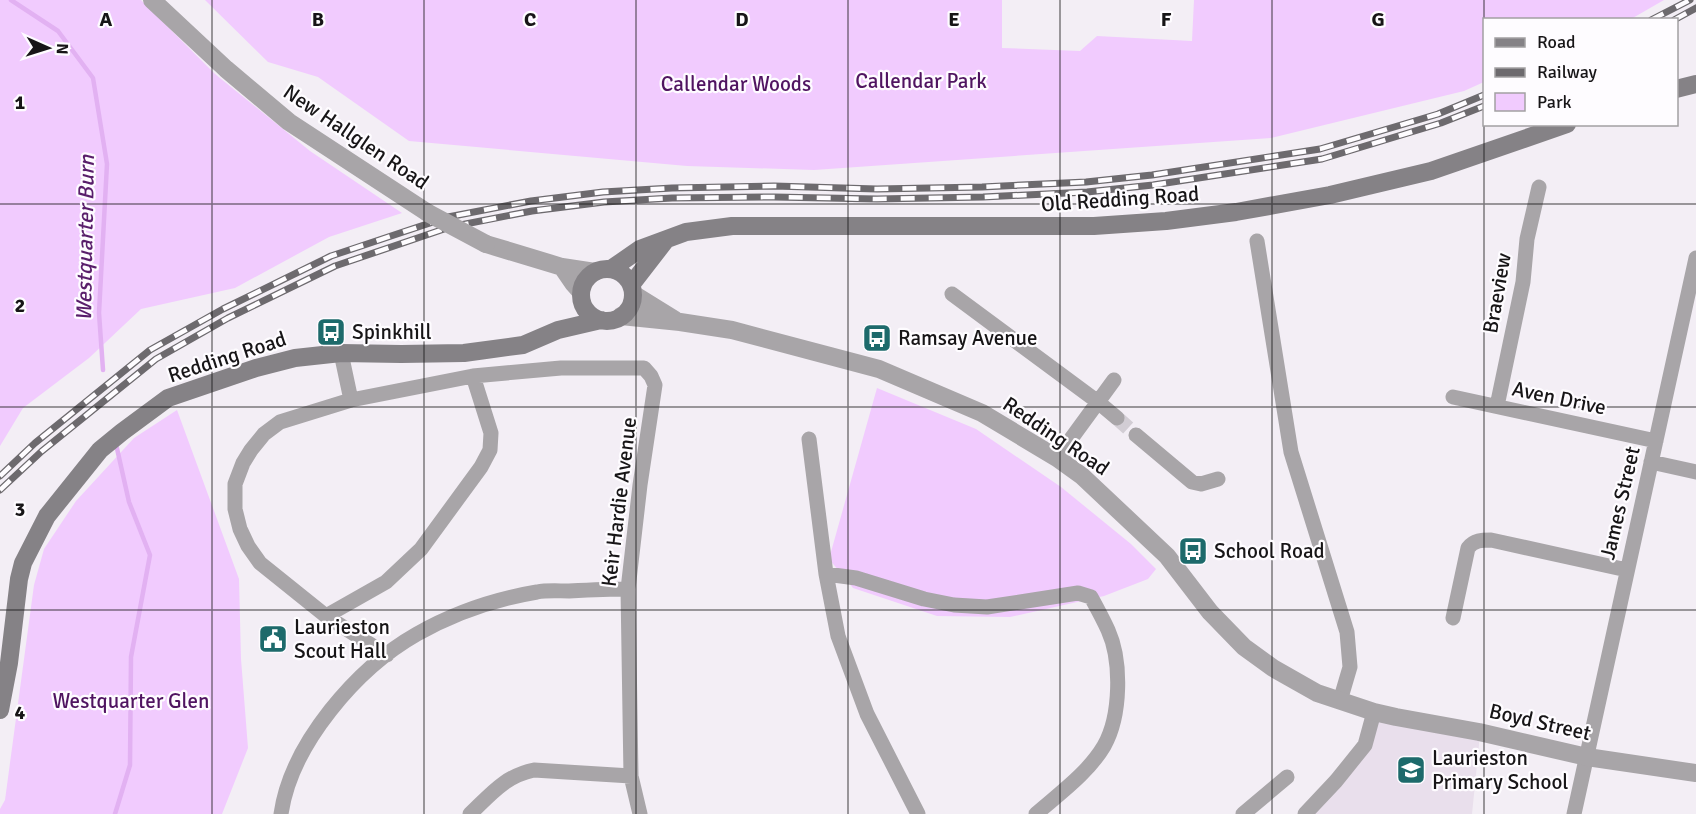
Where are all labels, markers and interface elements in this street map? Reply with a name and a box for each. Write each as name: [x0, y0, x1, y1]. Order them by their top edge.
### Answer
text: A: [100, 7, 113, 32]
text: B: [312, 7, 324, 32]
text: C: [524, 7, 536, 32]
text: D: [735, 7, 749, 32]
text: E: [948, 7, 960, 32]
text: F: [1161, 7, 1172, 32]
text: G: [1371, 7, 1385, 32]
north arrow: [18, 18, 78, 78]
legend: [1483, 18, 1678, 126]
text: Road: [1537, 31, 1576, 53]
text: N: [52, 43, 72, 55]
text: Railway: [1537, 61, 1598, 83]
park label: Callendar Park: [855, 68, 987, 94]
park label: Callendar Woods: [661, 71, 811, 97]
street label: New Hallglen Road: [278, 79, 434, 195]
text: 1: [15, 90, 26, 115]
text: Park: [1537, 91, 1572, 113]
water label: Westquarter Burn: [70, 154, 100, 321]
street label: Old Redding Road: [1040, 181, 1200, 217]
street label: Braeview: [1477, 251, 1517, 335]
text: 2: [15, 293, 25, 318]
bus stop icon: Spinkhill: [315, 316, 347, 348]
place label: Spinkhill: [352, 319, 432, 345]
bus stop icon: Ramsay Avenue: [861, 322, 893, 354]
place label: Ramsay Avenue: [898, 325, 1038, 351]
street label: Redding Road: [165, 326, 289, 388]
street label: Aven Drive: [1510, 375, 1608, 421]
street label: Redding Road: [998, 391, 1114, 481]
street label: Keir Hardie Avenue: [596, 416, 642, 588]
street label: James Street: [1594, 444, 1646, 562]
text: 3: [15, 497, 25, 522]
bus stop icon: School Road: [1177, 535, 1209, 567]
place label: School Road: [1214, 538, 1325, 564]
place label: Laurieston Scout Hall: [294, 614, 390, 664]
public building icon: Laurieston Scout Hall: [257, 623, 289, 655]
park label: Westquarter Glen: [53, 688, 209, 714]
street label: Boyd Street: [1487, 698, 1593, 746]
text: 4: [15, 700, 26, 725]
place label: Laurieston Primary School: [1432, 745, 1568, 795]
school or university icon: Laurieston Primary School: [1395, 754, 1427, 786]

